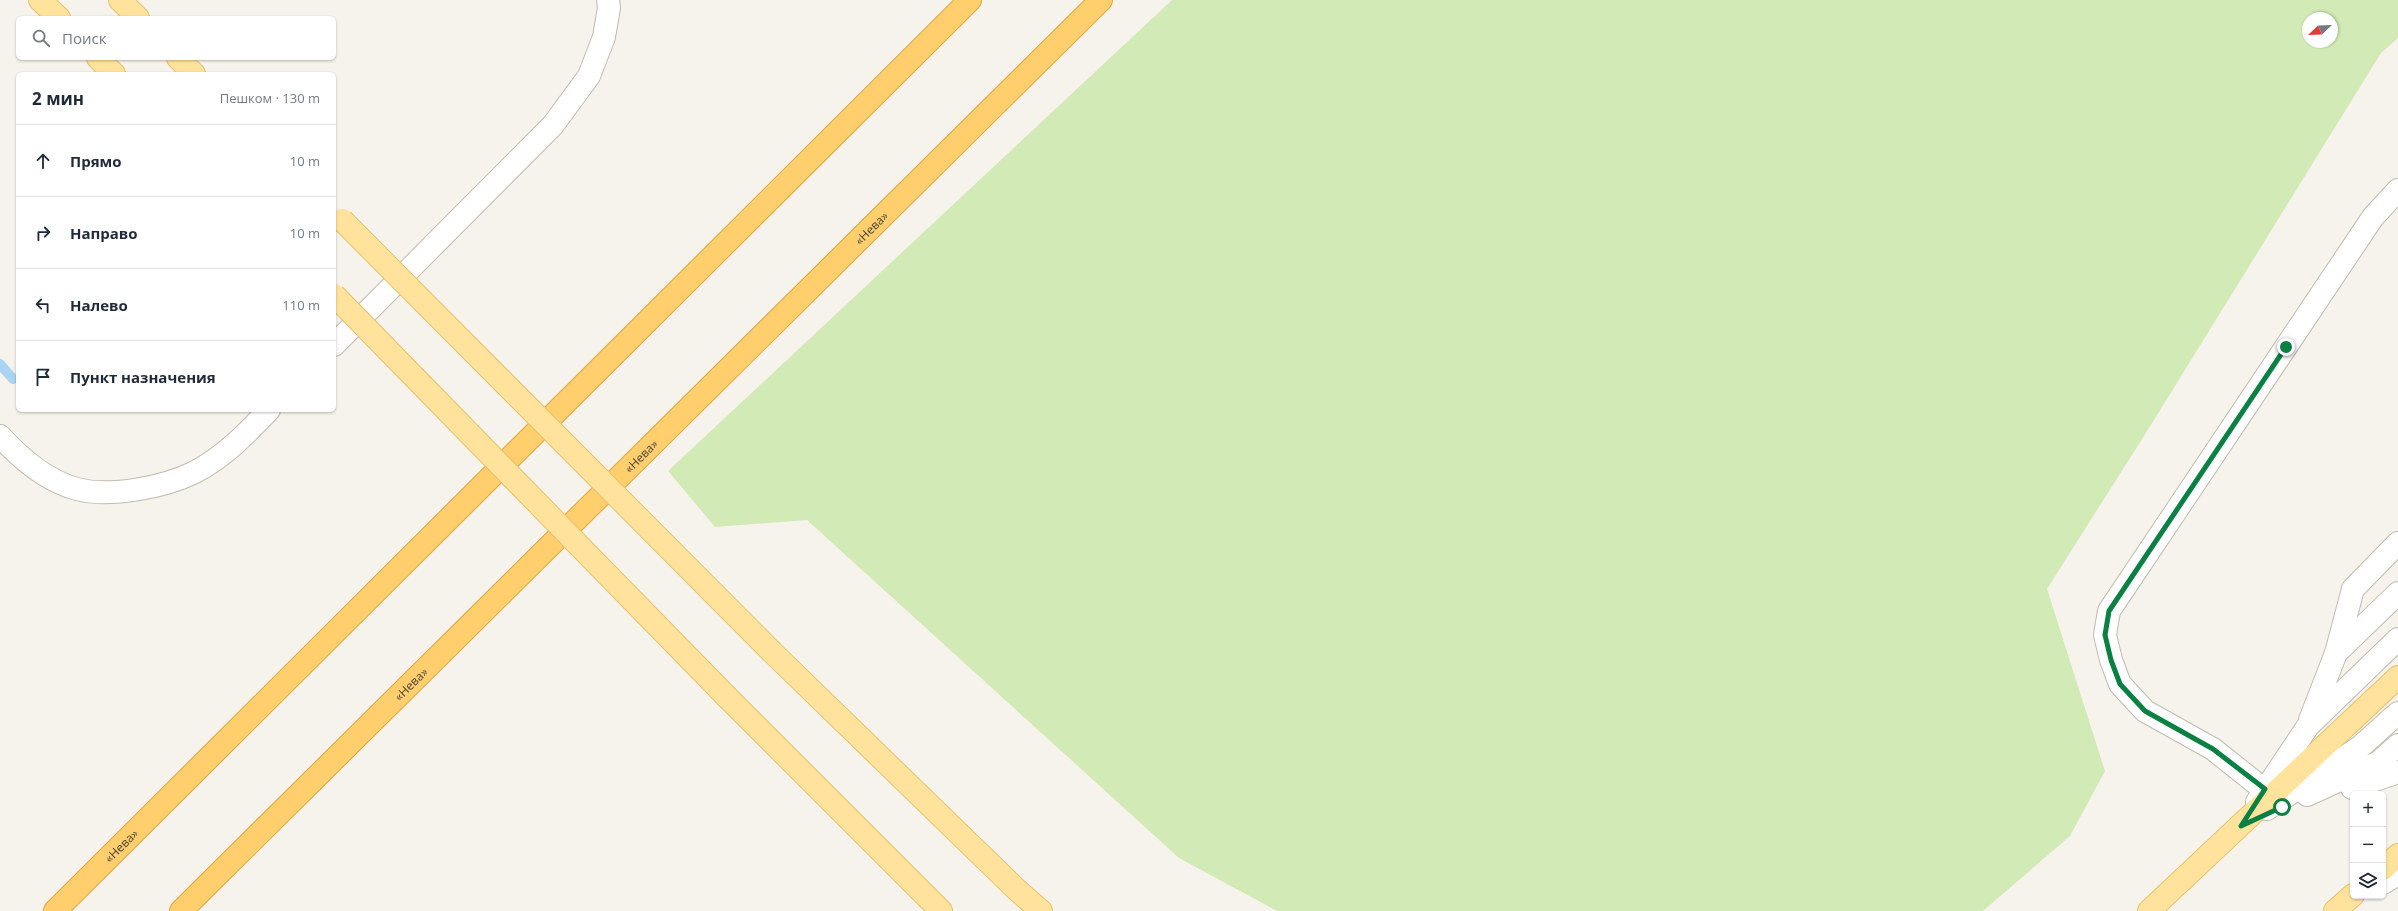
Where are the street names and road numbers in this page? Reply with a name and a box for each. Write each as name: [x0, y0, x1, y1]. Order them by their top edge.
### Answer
street label: «Нева»: [850, 207, 892, 248]
street label: «Нева»: [620, 435, 661, 476]
street label: «Нева»: [390, 663, 431, 704]
street label: «Нева»: [100, 825, 141, 866]

